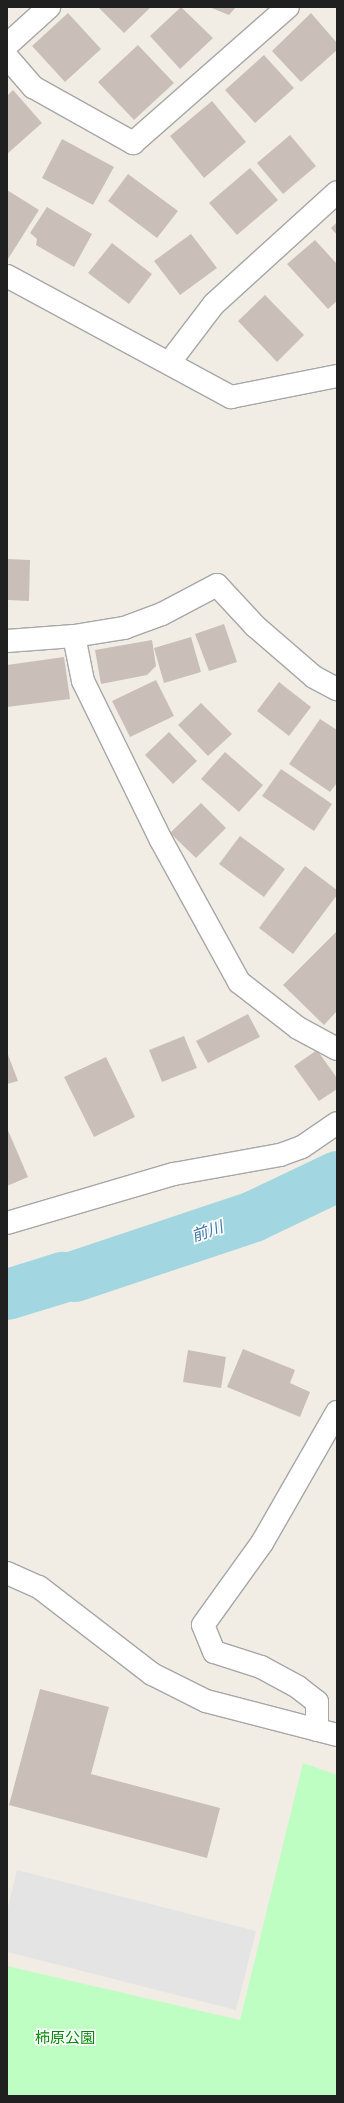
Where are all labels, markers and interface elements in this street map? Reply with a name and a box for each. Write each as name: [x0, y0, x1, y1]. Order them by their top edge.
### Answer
water label: 前川: [189, 1217, 225, 1245]
park label: 柿原公園: [35, 2029, 95, 2047]

